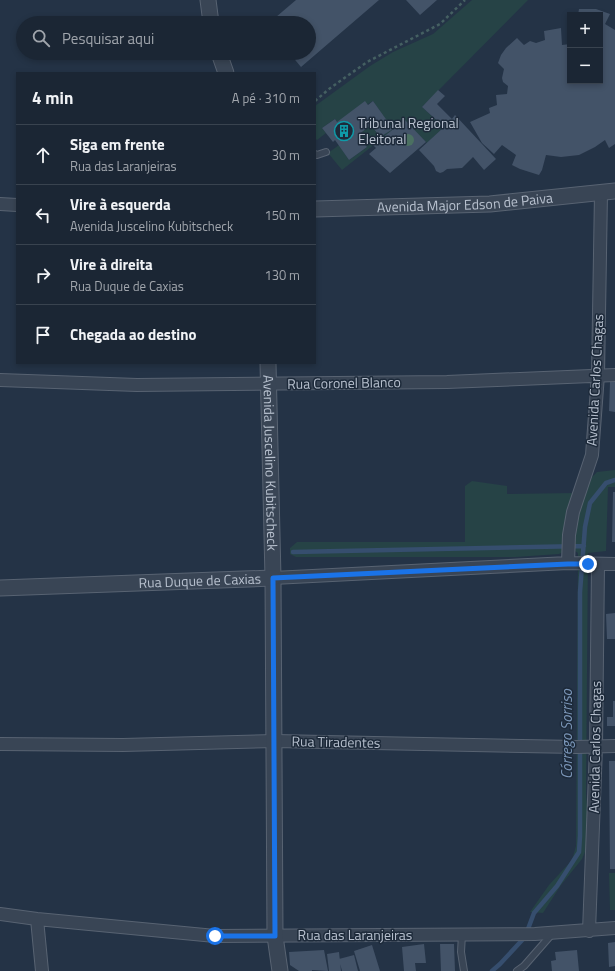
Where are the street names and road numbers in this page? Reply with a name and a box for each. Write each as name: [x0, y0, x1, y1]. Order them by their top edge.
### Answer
street label: Avenida Major Edson de Paiva: [377, 187, 554, 217]
street label: Avenida Carlos Chagas: [581, 313, 608, 447]
street label: Rua Coronel Blanco: [287, 371, 401, 394]
street label: Avenida Juscelino Kubitscheck: [258, 375, 283, 551]
street label: Rua Duque de Caxias: [138, 567, 262, 593]
street label: Avenida Carlos Chagas: [583, 681, 606, 813]
street label: Rua Tiradentes: [291, 730, 381, 753]
street label: Rua das Laranjeiras: [298, 924, 412, 945]

